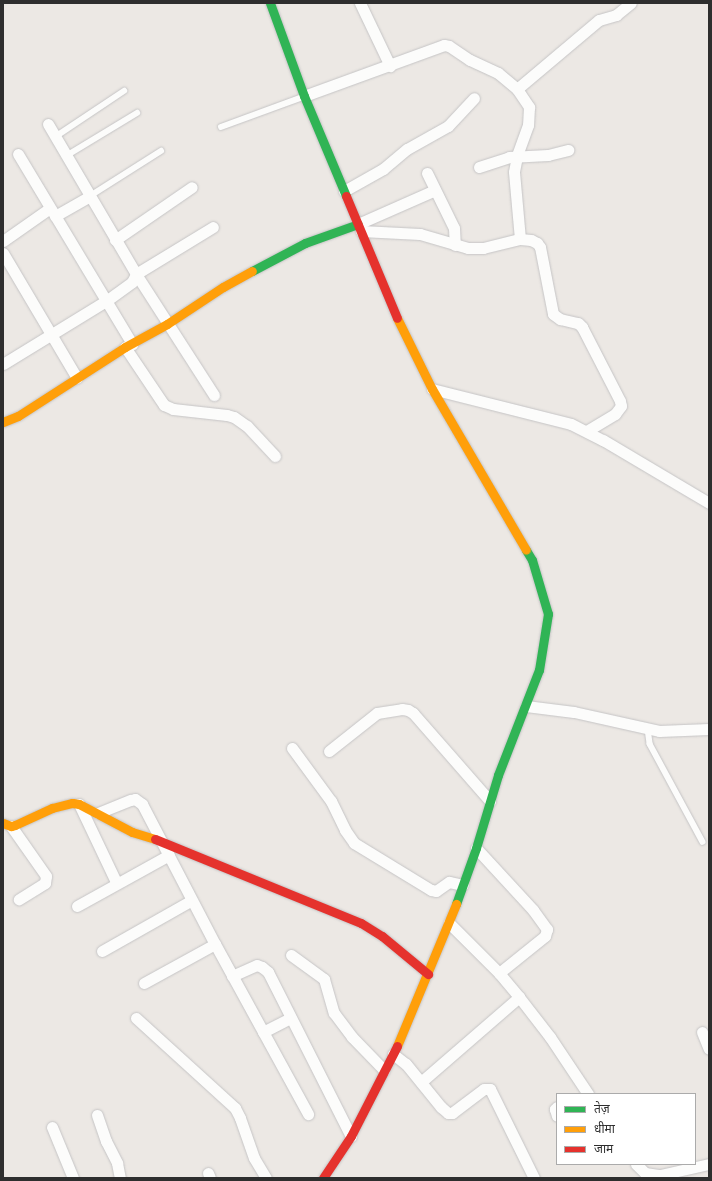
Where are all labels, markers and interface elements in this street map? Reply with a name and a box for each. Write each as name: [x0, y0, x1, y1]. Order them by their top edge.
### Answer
legend: [556, 1093, 696, 1165]
text: तेज़: [594, 1101, 610, 1116]
text: धीमा: [594, 1121, 615, 1136]
text: जाम: [594, 1141, 613, 1156]

